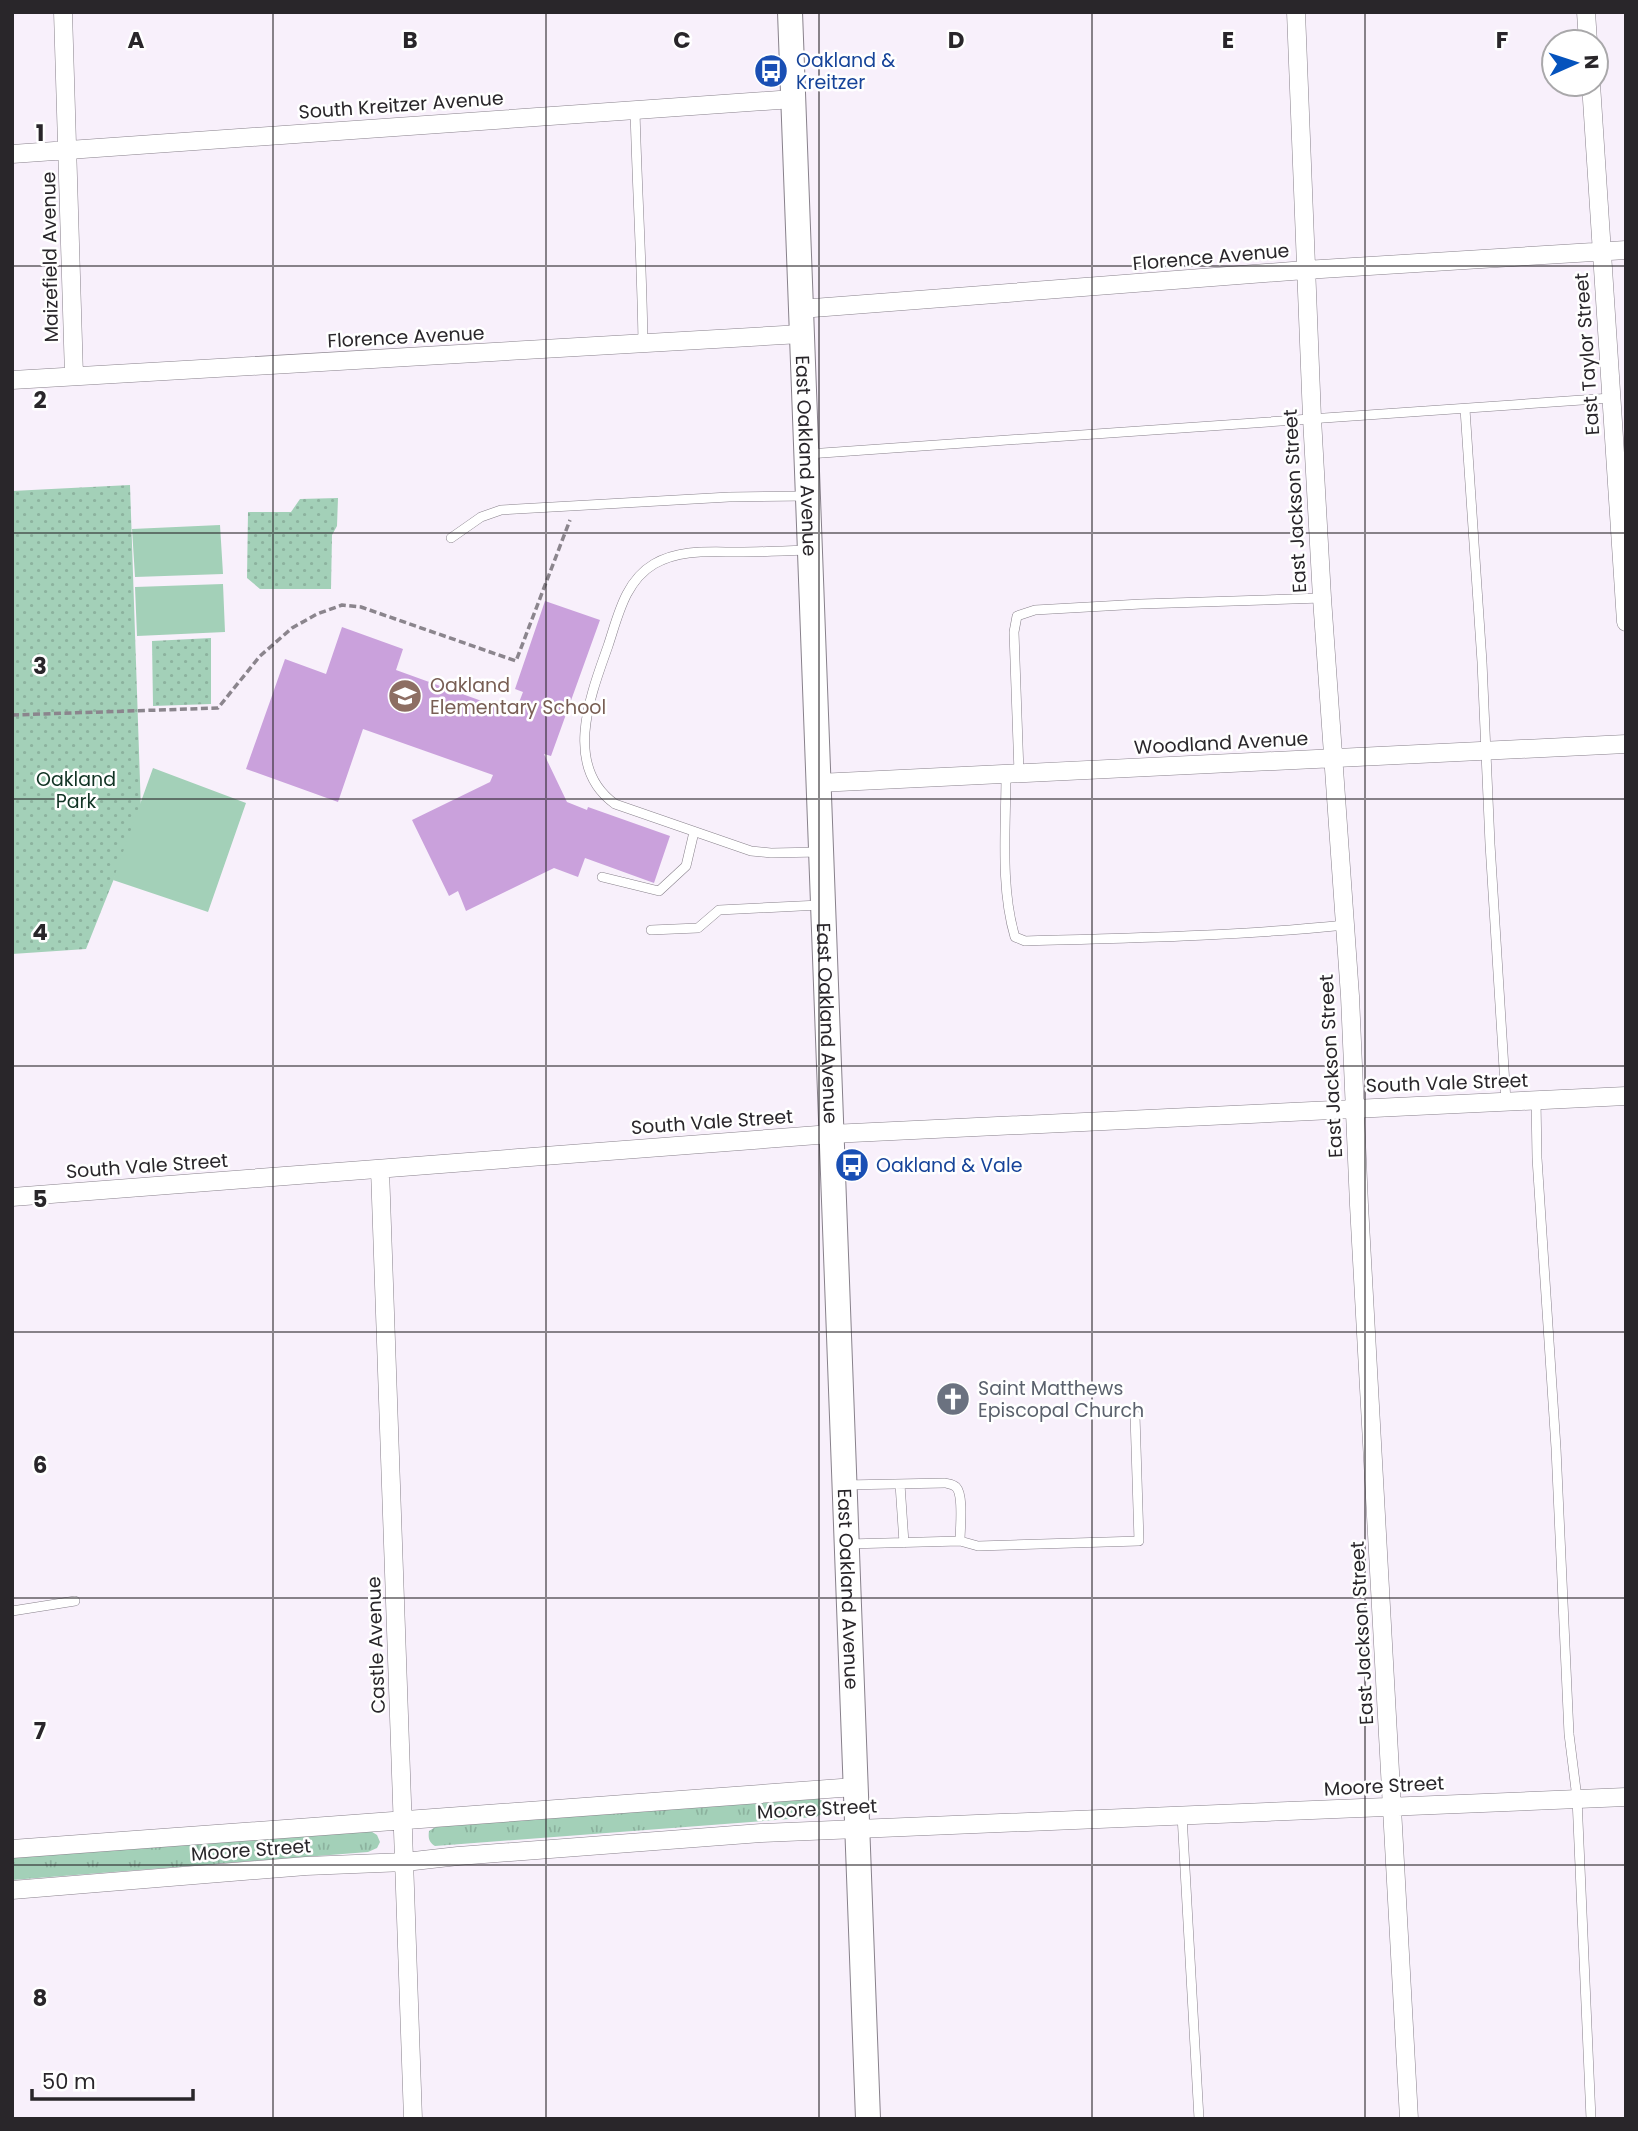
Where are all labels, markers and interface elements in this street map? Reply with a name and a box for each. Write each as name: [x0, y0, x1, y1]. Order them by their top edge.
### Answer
text: A: [128, 24, 145, 56]
text: B: [402, 24, 418, 56]
text: C: [673, 24, 691, 56]
text: D: [948, 24, 964, 56]
text: E: [1222, 24, 1234, 56]
text: F: [1496, 24, 1508, 56]
north arrow: [1540, 28, 1610, 98]
place label: Oakland & Kreitzer: [796, 47, 895, 96]
bus stop icon: Oakland & Kreitzer: [752, 52, 790, 90]
text: N: [1578, 54, 1605, 70]
street label: South Kreitzer Avenue: [298, 84, 504, 126]
text: 1: [36, 117, 44, 149]
street label: Maizefield Avenue: [35, 171, 65, 343]
street label: Florence Avenue: [1132, 237, 1290, 277]
street label: East Taylor Street: [1568, 272, 1606, 436]
street label: Florence Avenue: [327, 319, 485, 355]
street label: East Oakland Avenue: [789, 355, 824, 557]
text: 2: [33, 384, 47, 416]
street label: East Jackson Street: [1277, 409, 1313, 593]
text: 3: [33, 650, 47, 682]
place label: Oakland Elementary School: [430, 672, 606, 721]
school or university icon: Oakland Elementary School: [386, 677, 424, 715]
street label: Woodland Avenue: [1133, 725, 1309, 761]
park label: Oakland Park: [36, 766, 116, 815]
text: 4: [32, 916, 48, 948]
street label: East Oakland Avenue: [810, 922, 845, 1124]
street label: East Jackson Street: [1313, 974, 1349, 1158]
street label: South Vale Street: [1365, 1067, 1529, 1099]
street label: South Vale Street: [630, 1103, 794, 1141]
bus stop icon: Oakland & Vale: [833, 1146, 871, 1184]
street label: South Vale Street: [65, 1147, 229, 1185]
place label: Oakland & Vale: [876, 1152, 1022, 1179]
text: 5: [33, 1183, 47, 1215]
place label: Saint Matthews Episcopal Church: [978, 1375, 1144, 1424]
church icon: Saint Matthews Episcopal Church: [934, 1380, 972, 1418]
text: 6: [33, 1449, 47, 1481]
street label: East Oakland Avenue: [831, 1488, 866, 1690]
street label: East Jackson Street: [1344, 1541, 1380, 1725]
street label: Castle Avenue: [360, 1576, 392, 1714]
text: 7: [34, 1715, 46, 1747]
street label: Moore Street: [1323, 1769, 1445, 1803]
street label: Moore Street: [756, 1792, 878, 1826]
street label: Moore Street: [190, 1832, 312, 1868]
text: 8: [33, 1982, 47, 2014]
scale bar: [32, 2058, 192, 2102]
text: 50 m: [42, 2067, 96, 2096]

